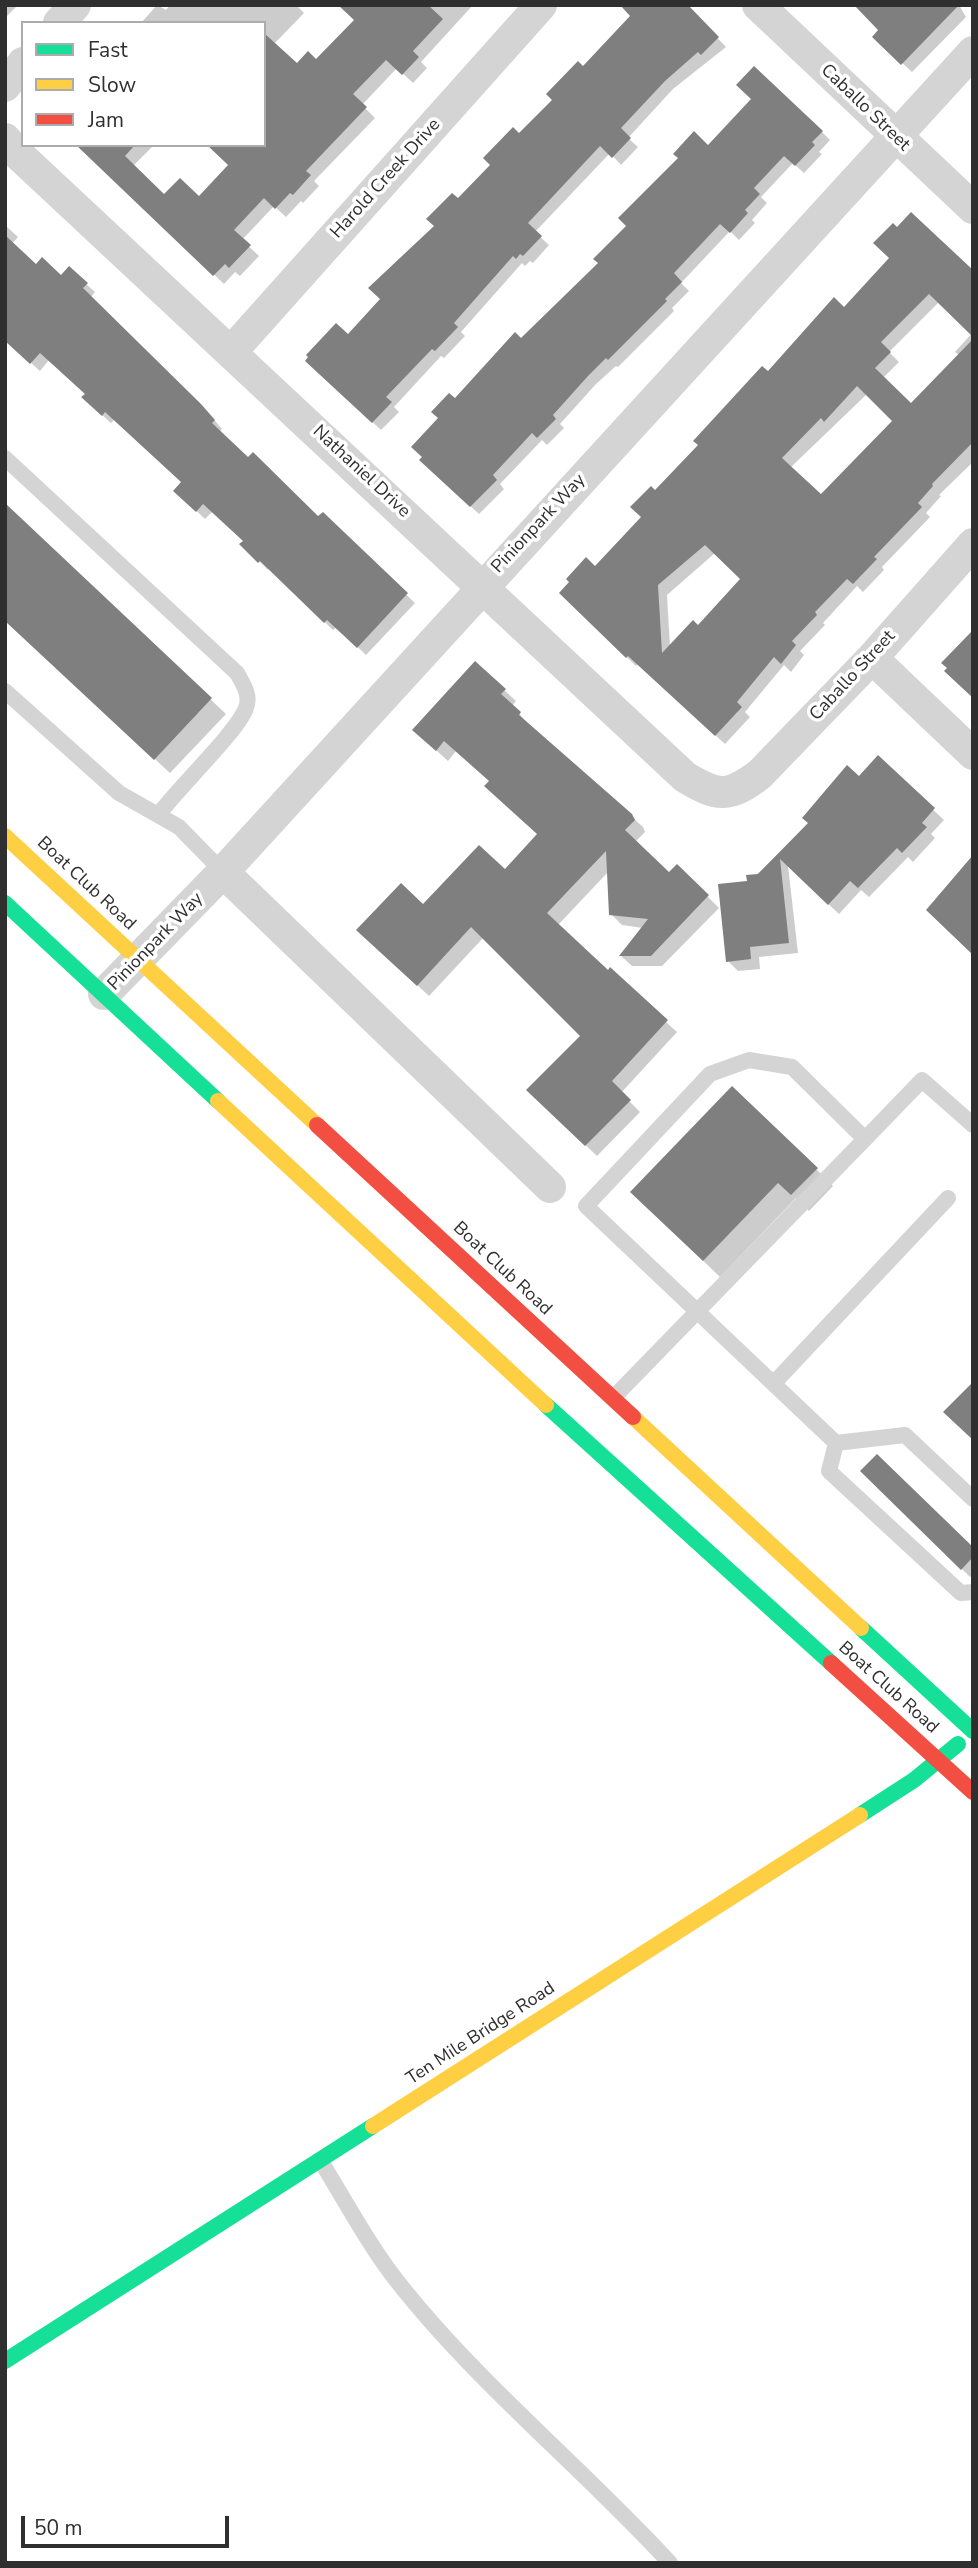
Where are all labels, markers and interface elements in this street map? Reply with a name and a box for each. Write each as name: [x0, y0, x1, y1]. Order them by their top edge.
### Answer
legend: [21, 21, 266, 147]
text: Fast: [88, 36, 128, 64]
street label: Caballo Street: [816, 60, 914, 156]
text: Slow: [88, 71, 136, 99]
text: Jam: [88, 106, 124, 134]
street label: Harold Creek Drive: [327, 115, 445, 243]
street label: Nathaniel Drive: [308, 421, 414, 523]
street label: Pinionpark Way: [488, 470, 590, 578]
street label: Caballo Street: [806, 626, 900, 726]
street label: Boat Club Road: [32, 833, 140, 935]
street label: Pinionpark Way: [104, 889, 208, 995]
street label: Boat Club Road: [448, 1218, 556, 1320]
street label: Boat Club Road: [834, 1637, 942, 1739]
street label: Ten Mile Bridge Road: [403, 1978, 559, 2090]
scale bar: [24, 2502, 233, 2546]
text: 50 m: [34, 2514, 83, 2542]

